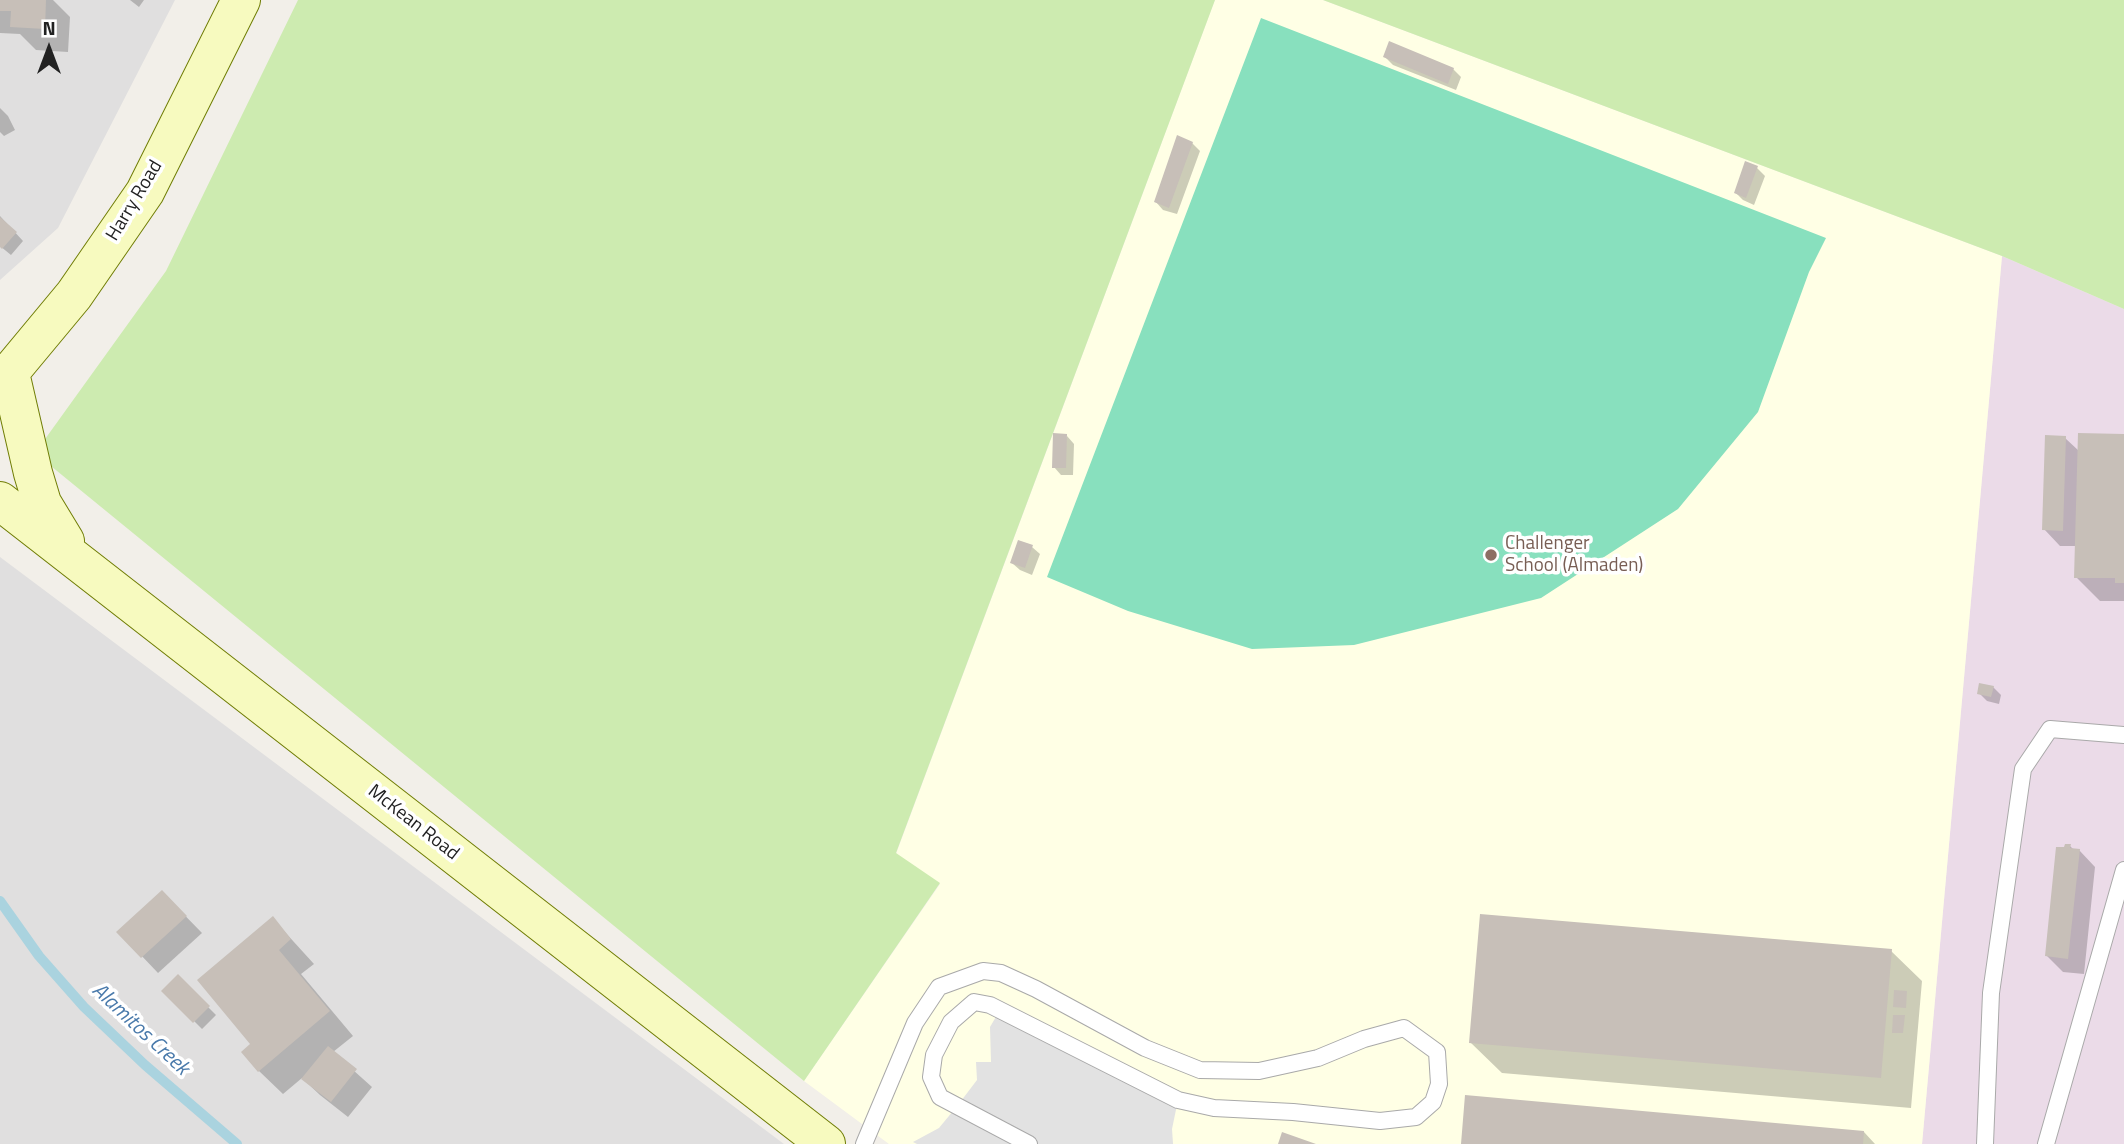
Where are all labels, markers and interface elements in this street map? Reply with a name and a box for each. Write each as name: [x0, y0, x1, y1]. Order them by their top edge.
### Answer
text: N: [42, 13, 56, 42]
north arrow: [14, 14, 84, 84]
street label: Harry Road: [102, 157, 168, 245]
place label: Challenger School (Almaden): [1505, 533, 1643, 577]
marker: Challenger School (Almaden): [1483, 547, 1499, 563]
street label: McKean Road: [363, 780, 463, 866]
water label: Alamitos Creek: [86, 979, 194, 1081]

